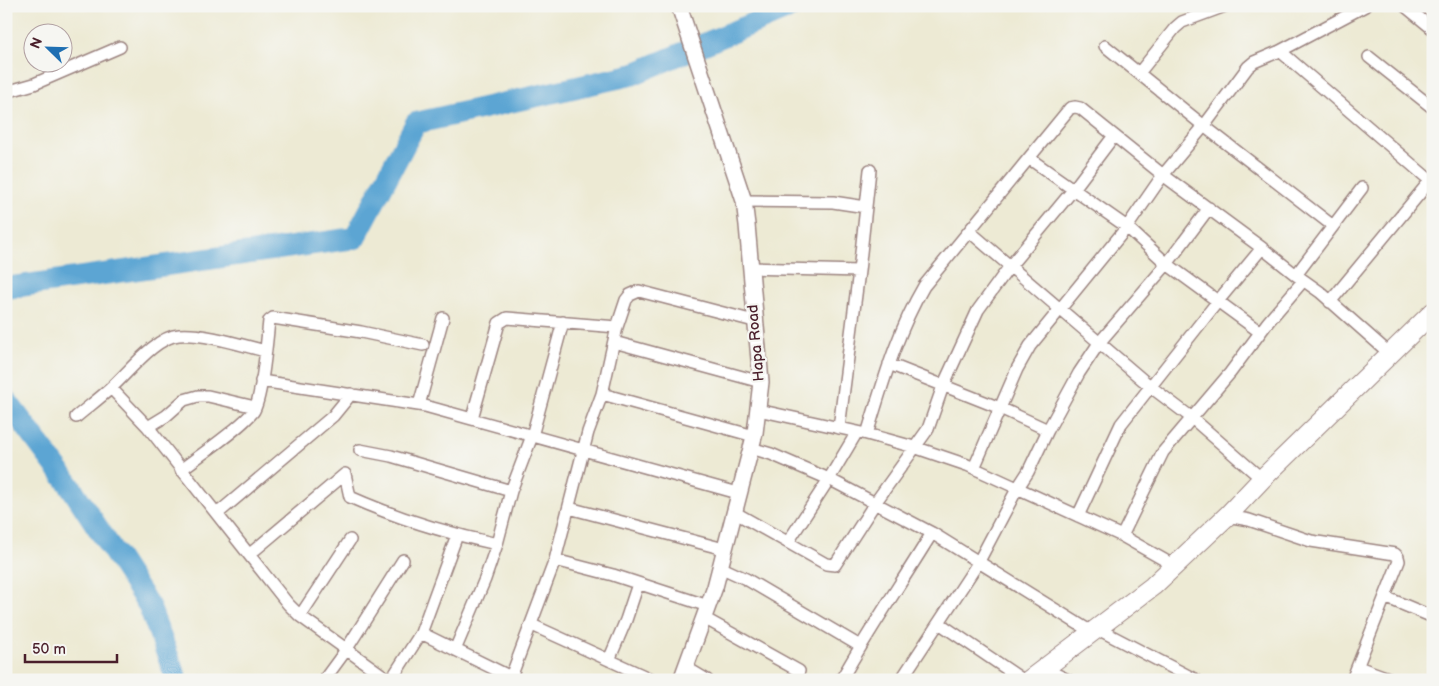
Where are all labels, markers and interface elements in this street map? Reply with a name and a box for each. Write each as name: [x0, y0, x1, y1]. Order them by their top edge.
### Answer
north arrow: [22, 22, 72, 72]
text: N: [27, 35, 46, 51]
street label: Hapa Road: [743, 304, 769, 382]
scale bar: [25, 631, 118, 663]
text: 50 m: [32, 640, 66, 659]

